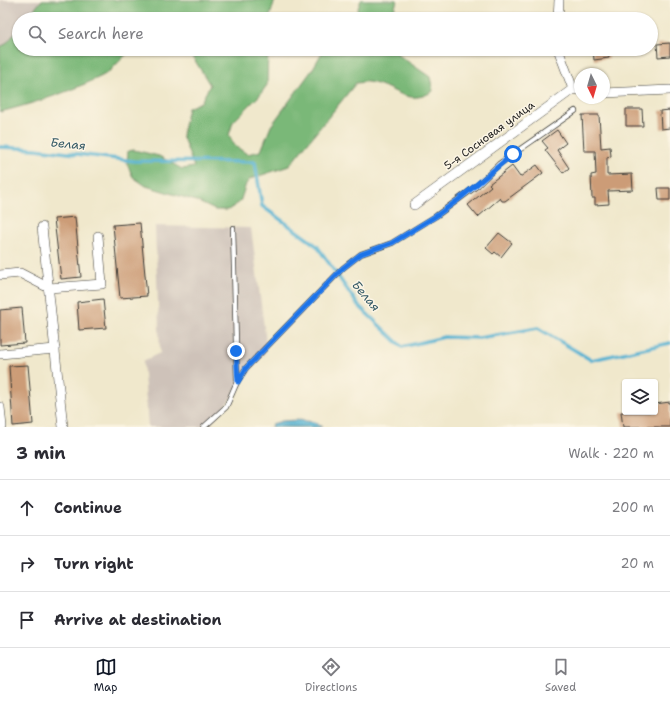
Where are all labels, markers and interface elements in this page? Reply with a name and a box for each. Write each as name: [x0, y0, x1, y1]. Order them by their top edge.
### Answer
search box: [12, 12, 658, 56]
icon: search: [26, 23, 48, 45]
text: Search here: [58, 24, 144, 44]
north arrow: [574, 68, 610, 104]
street label: 5-я Сосновая улица: [441, 97, 538, 173]
water label: Белая: [50, 134, 87, 154]
route start: [504, 145, 522, 163]
water label: Белая: [349, 277, 384, 315]
route end: [227, 342, 245, 360]
map controls: [622, 379, 658, 415]
button: layers: [622, 379, 658, 415]
text: 3 min: [16, 442, 66, 464]
text: Walk · 220 m: [568, 445, 654, 462]
icon: ahead: [16, 497, 38, 519]
text: Continue: [54, 498, 122, 518]
text: 200 m: [612, 499, 654, 516]
icon: right: [16, 553, 38, 575]
text: Turn right: [54, 554, 134, 574]
text: 20 m: [621, 555, 654, 572]
icon: arrive: [16, 609, 38, 631]
text: Arrive at destination: [54, 610, 222, 630]
tab: Map: [94, 656, 117, 695]
tab: Directions: [305, 656, 357, 695]
tab: Saved: [545, 656, 576, 695]

